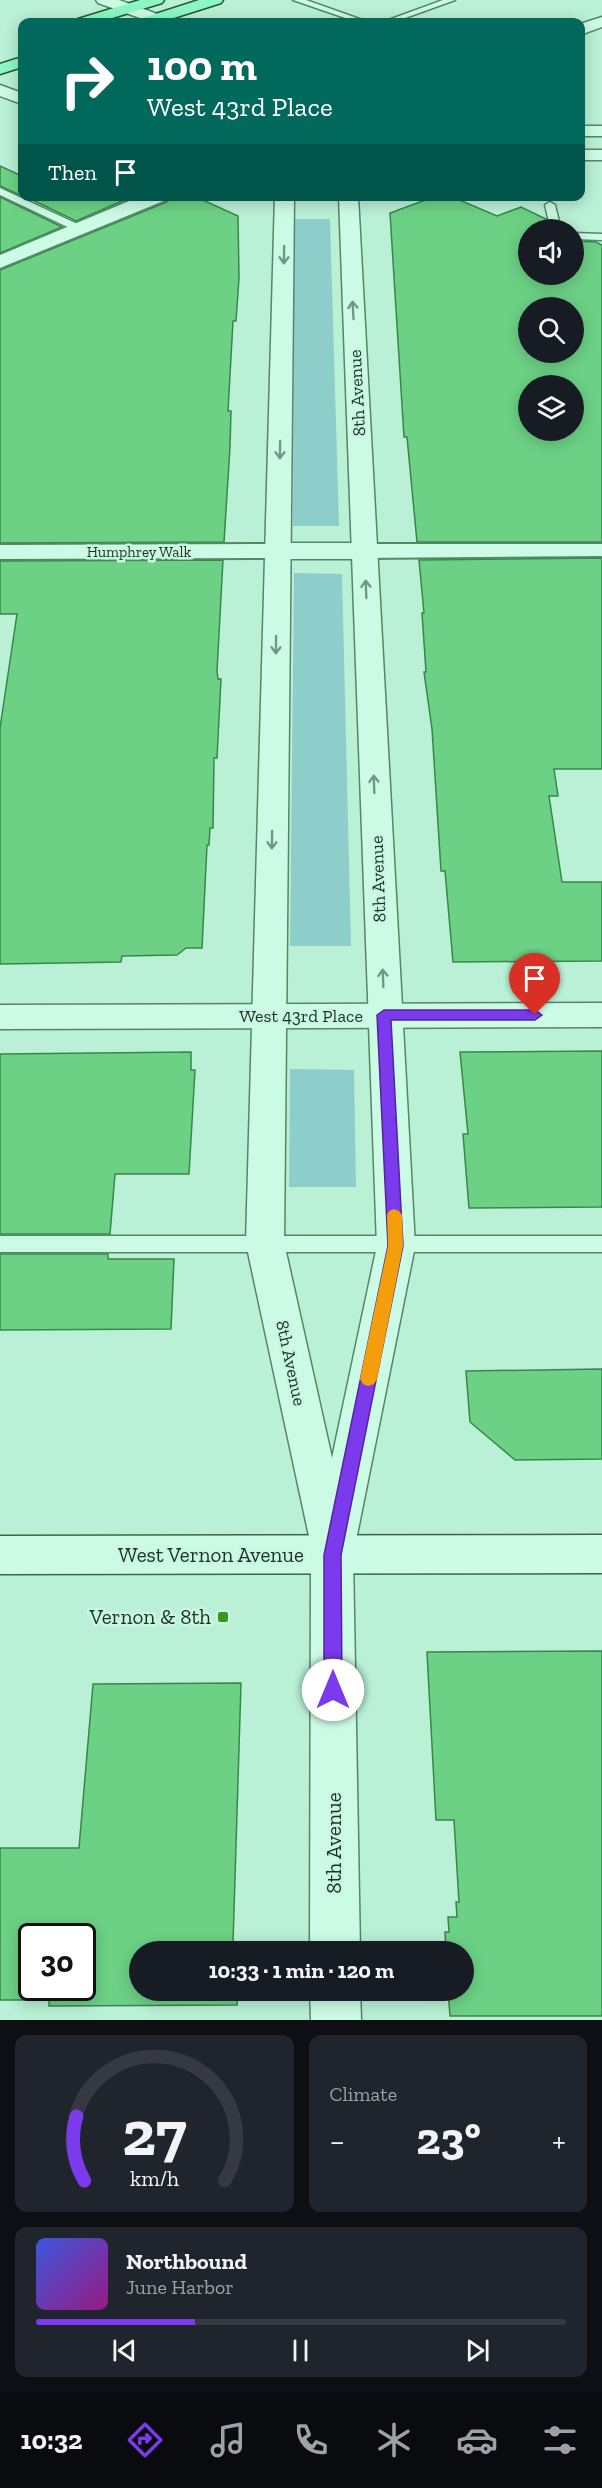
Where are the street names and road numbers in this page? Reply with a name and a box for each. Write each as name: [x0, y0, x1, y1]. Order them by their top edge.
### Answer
street label: 8th Avenue: [344, 349, 370, 437]
street label: Humphrey Walk: [87, 543, 192, 561]
street label: 8th Avenue: [365, 835, 391, 923]
street label: West 43rd Place: [239, 1005, 363, 1027]
street label: 8th Avenue: [271, 1318, 311, 1408]
street label: West Vernon Avenue: [118, 1542, 304, 1567]
street label: 8th Avenue: [321, 1792, 346, 1894]

